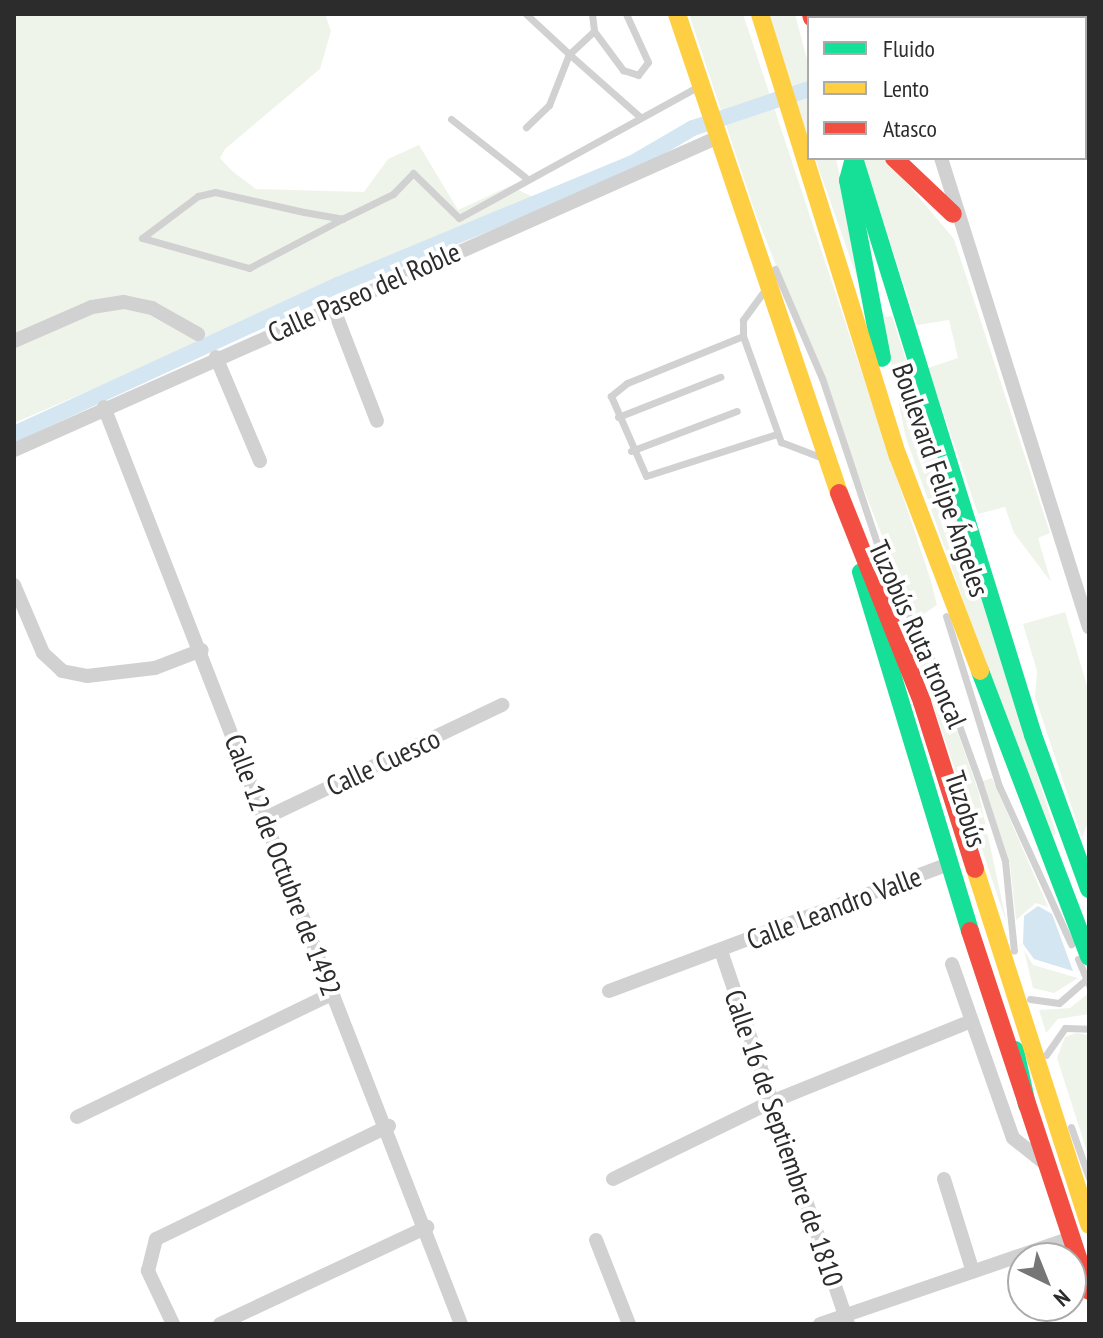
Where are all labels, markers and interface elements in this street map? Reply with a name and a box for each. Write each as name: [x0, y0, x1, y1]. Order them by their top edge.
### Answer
legend: [807, 16, 1087, 160]
text: Fluido: [883, 33, 935, 64]
text: Lento: [883, 73, 929, 104]
text: Atasco: [883, 113, 937, 144]
street label: Calle Paseo del Roble: [263, 235, 465, 349]
street label: Boulevard Felipe Ángeles: [885, 359, 997, 601]
street label: Tuzobús Ruta troncal: [862, 535, 974, 733]
street label: Calle Cuesco: [321, 721, 445, 803]
street label: Calle 12 de Octubre de 1492: [218, 729, 348, 1001]
street label: Tuzobús: [938, 767, 994, 851]
street label: Calle Leandro Valle: [742, 859, 926, 957]
street label: Calle 16 de Septiembre de 1810: [717, 985, 851, 1291]
north arrow: [1007, 1242, 1087, 1322]
text: N: [1048, 1284, 1076, 1312]

